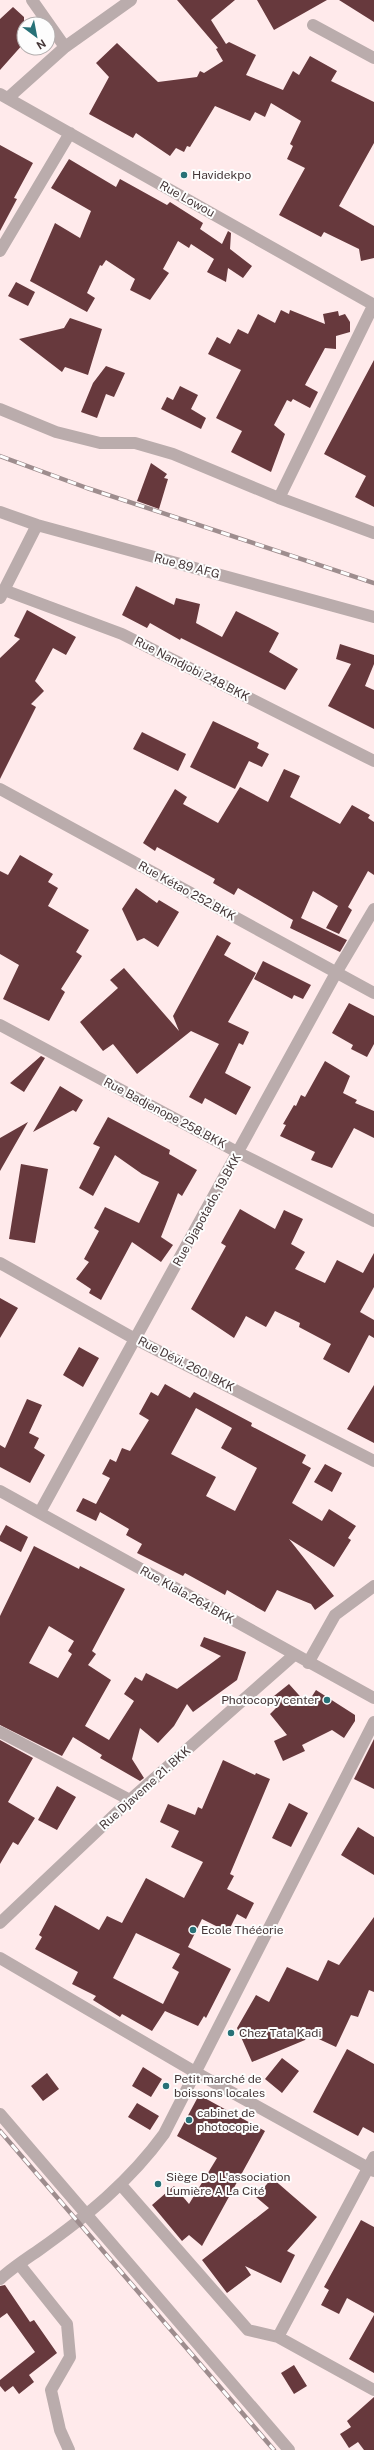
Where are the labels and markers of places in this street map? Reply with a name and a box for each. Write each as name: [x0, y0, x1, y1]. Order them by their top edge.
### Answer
place label: Havidekpo: [192, 168, 251, 182]
marker: Havidekpo: [179, 170, 189, 180]
place label: Photocopy center: [221, 1693, 319, 1707]
marker: Photocopy center: [322, 1695, 332, 1705]
place label: Ecole Thééorie: [201, 1923, 284, 1937]
marker: Ecole Thééorie: [188, 1925, 198, 1935]
place label: Chez Tata Kadi: [239, 2026, 321, 2040]
marker: Chez Tata Kadi: [226, 2028, 236, 2038]
place label: Petit marché de boissons locales: [174, 2072, 265, 2100]
marker: Petit marché de boissons locales: [161, 2081, 171, 2091]
place label: cabinet de photocopie: [197, 2106, 259, 2134]
marker: cabinet de photocopie: [184, 2115, 194, 2125]
place label: Siège De L'association Lumière A La Cité: [166, 2170, 291, 2198]
marker: Siège De L'association Lumière A La Cité: [153, 2179, 163, 2189]

